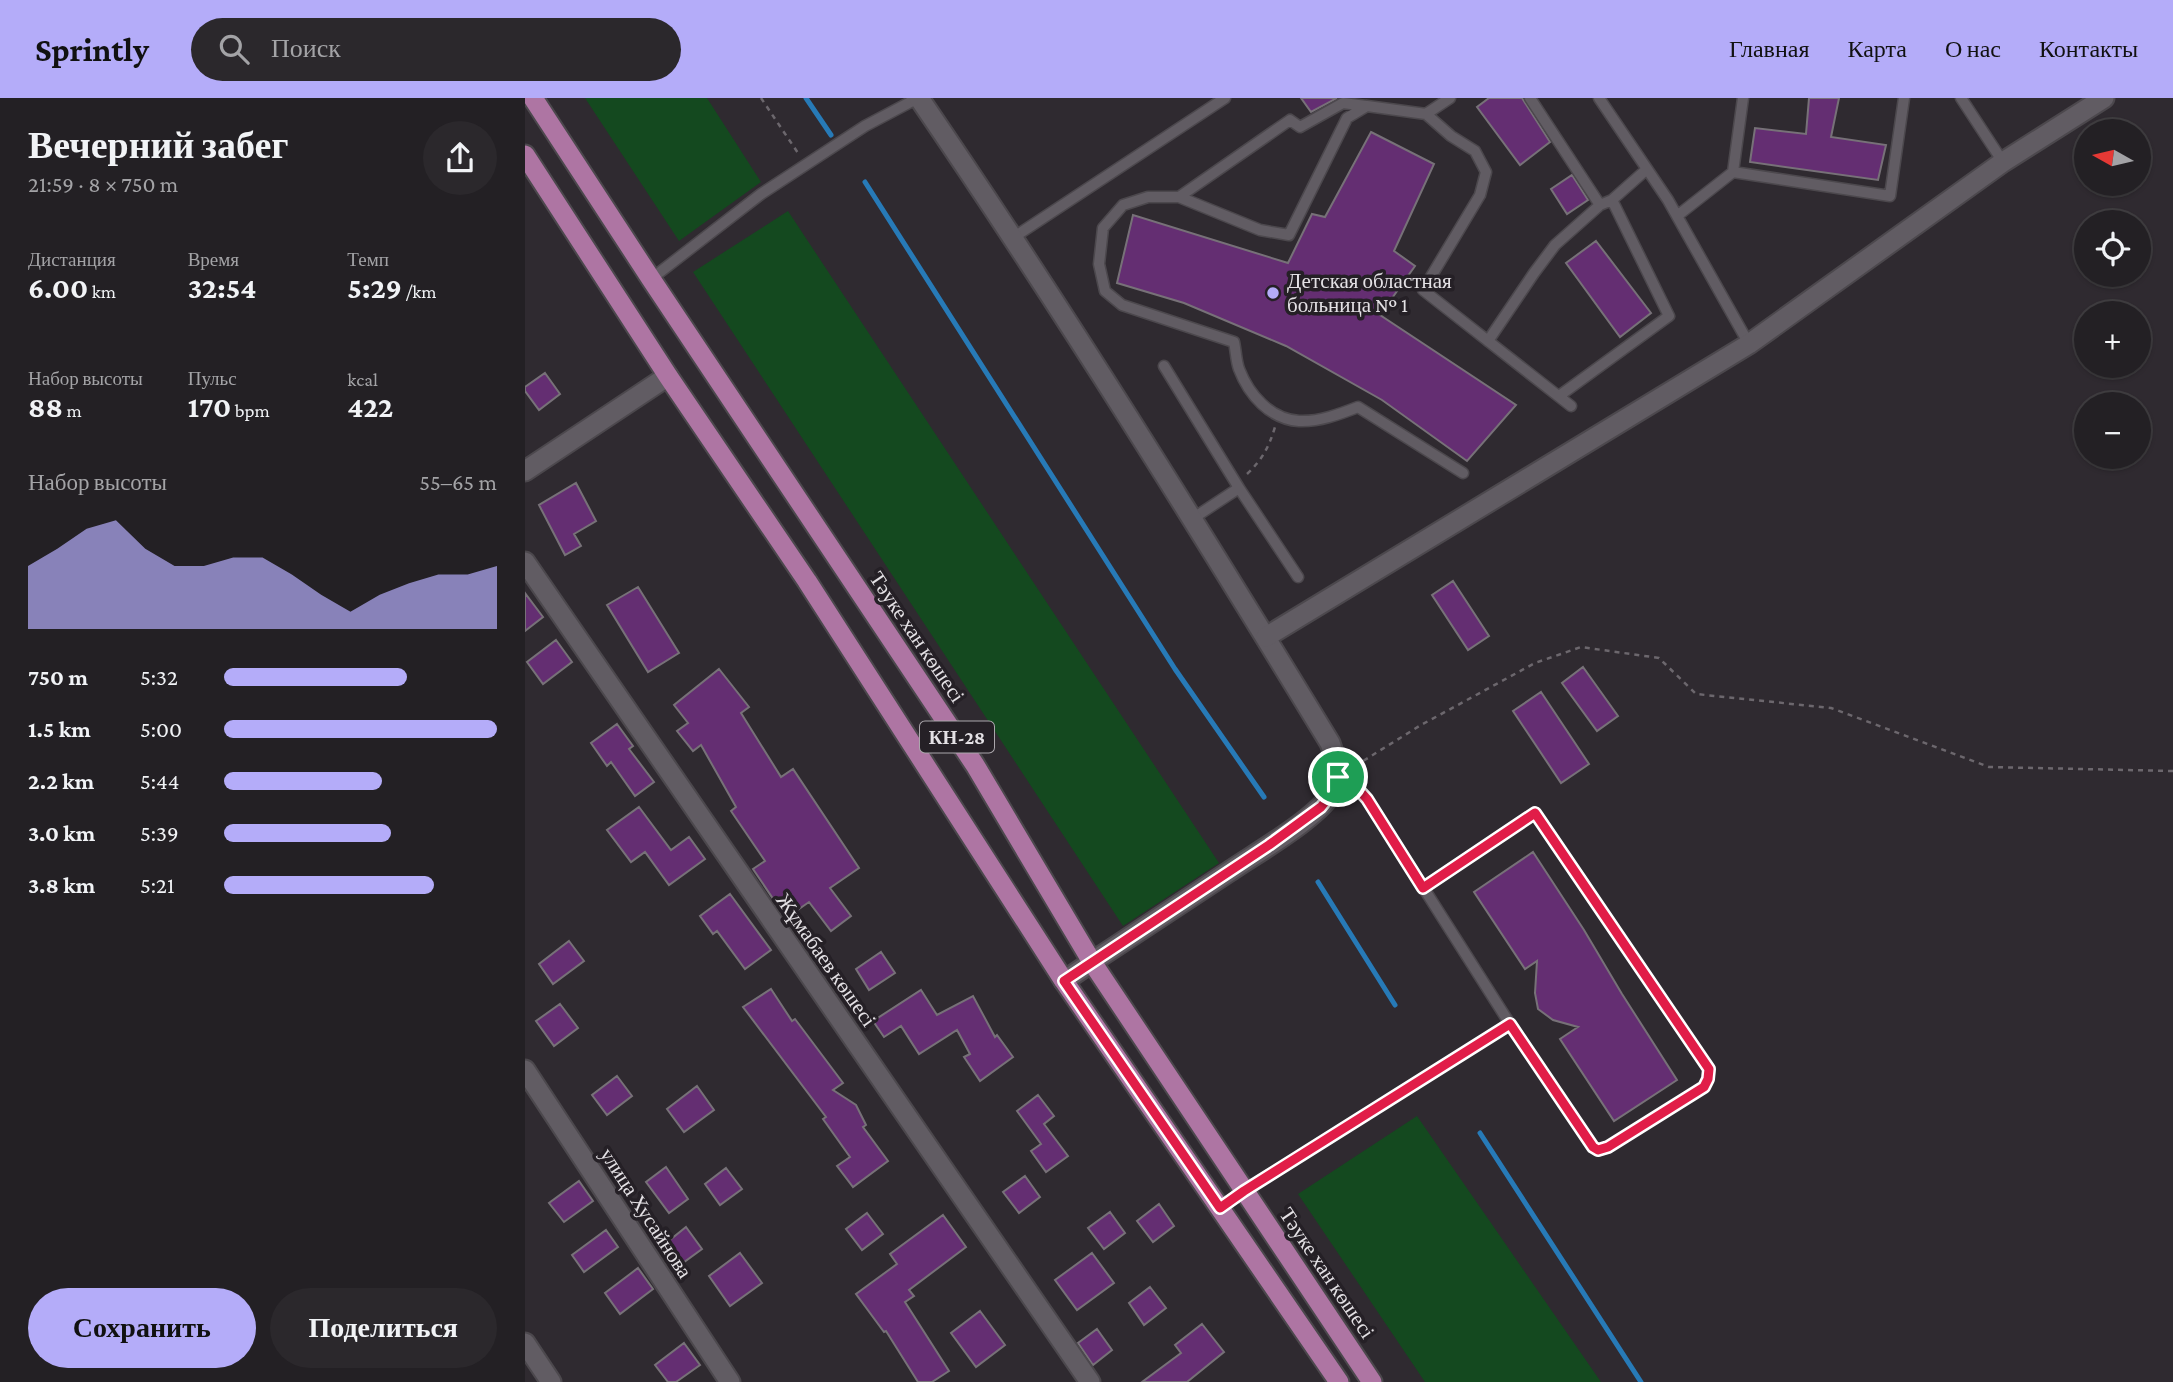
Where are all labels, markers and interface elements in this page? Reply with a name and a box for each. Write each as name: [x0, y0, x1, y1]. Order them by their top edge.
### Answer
search box: [191, 18, 681, 81]
icon: search: [215, 30, 253, 68]
text: Sprintly: [35, 31, 149, 68]
text: Поиск: [271, 34, 341, 63]
text: Главная: [1729, 35, 1810, 62]
text: Карта: [1848, 35, 1907, 62]
text: О нас: [1945, 35, 2001, 62]
text: Контакты: [2039, 35, 2138, 62]
north arrow: [2074, 119, 2151, 196]
map controls: [2074, 119, 2151, 469]
button: share: [423, 121, 497, 195]
text: Вечерний забег: [28, 124, 289, 166]
text: 21:59 · 8 × 750 m: [28, 171, 178, 197]
button: locate: [2074, 210, 2151, 287]
text: Дистанция: [28, 249, 116, 270]
text: Время: [188, 249, 239, 270]
text: Темп: [347, 249, 389, 270]
place label: Детская областная больница № 1: [1287, 269, 1452, 317]
text: 6.00: [28, 271, 88, 304]
text: 32:54: [188, 271, 257, 304]
text: 5:29: [347, 271, 402, 304]
text: km: [88, 281, 116, 302]
text: /km: [402, 281, 437, 302]
marker: Детская областная больница № 1: [1265, 285, 1281, 301]
button: +: [2074, 301, 2151, 378]
text: Набор высоты: [28, 368, 143, 389]
text: Пульс: [188, 368, 237, 389]
text: kcal: [347, 369, 378, 390]
text: 88: [28, 390, 63, 423]
text: 170: [188, 390, 231, 423]
text: 422: [347, 390, 393, 423]
button: −: [2074, 392, 2151, 469]
text: m: [63, 400, 82, 421]
text: bpm: [231, 400, 270, 421]
text: Набор высоты: [28, 469, 167, 495]
text: 55–65 m: [419, 469, 497, 495]
street label: Тәуке хан көшесі: [865, 567, 970, 707]
text: 750 m: [28, 664, 88, 690]
text: 5:32: [140, 664, 178, 690]
text: 1.5 km: [28, 716, 91, 742]
text: 5:00: [140, 716, 182, 742]
road number: КН-28: [920, 722, 994, 752]
pin: [1308, 747, 1368, 807]
icon: arrive: [1319, 758, 1357, 796]
text: 2.2 km: [28, 768, 94, 794]
text: 5:44: [140, 768, 180, 794]
text: 3.0 km: [28, 820, 95, 846]
text: 5:39: [140, 820, 179, 846]
text: 3.8 km: [28, 872, 95, 898]
text: 5:21: [140, 872, 175, 898]
street label: Жұмабаев көшесі: [771, 889, 881, 1031]
street label: улица Хусайнова: [595, 1143, 697, 1283]
street label: Тәуке хан көшесі: [1275, 1203, 1380, 1343]
button: Сохранить: [28, 1288, 256, 1368]
button: Поделиться: [270, 1288, 497, 1368]

